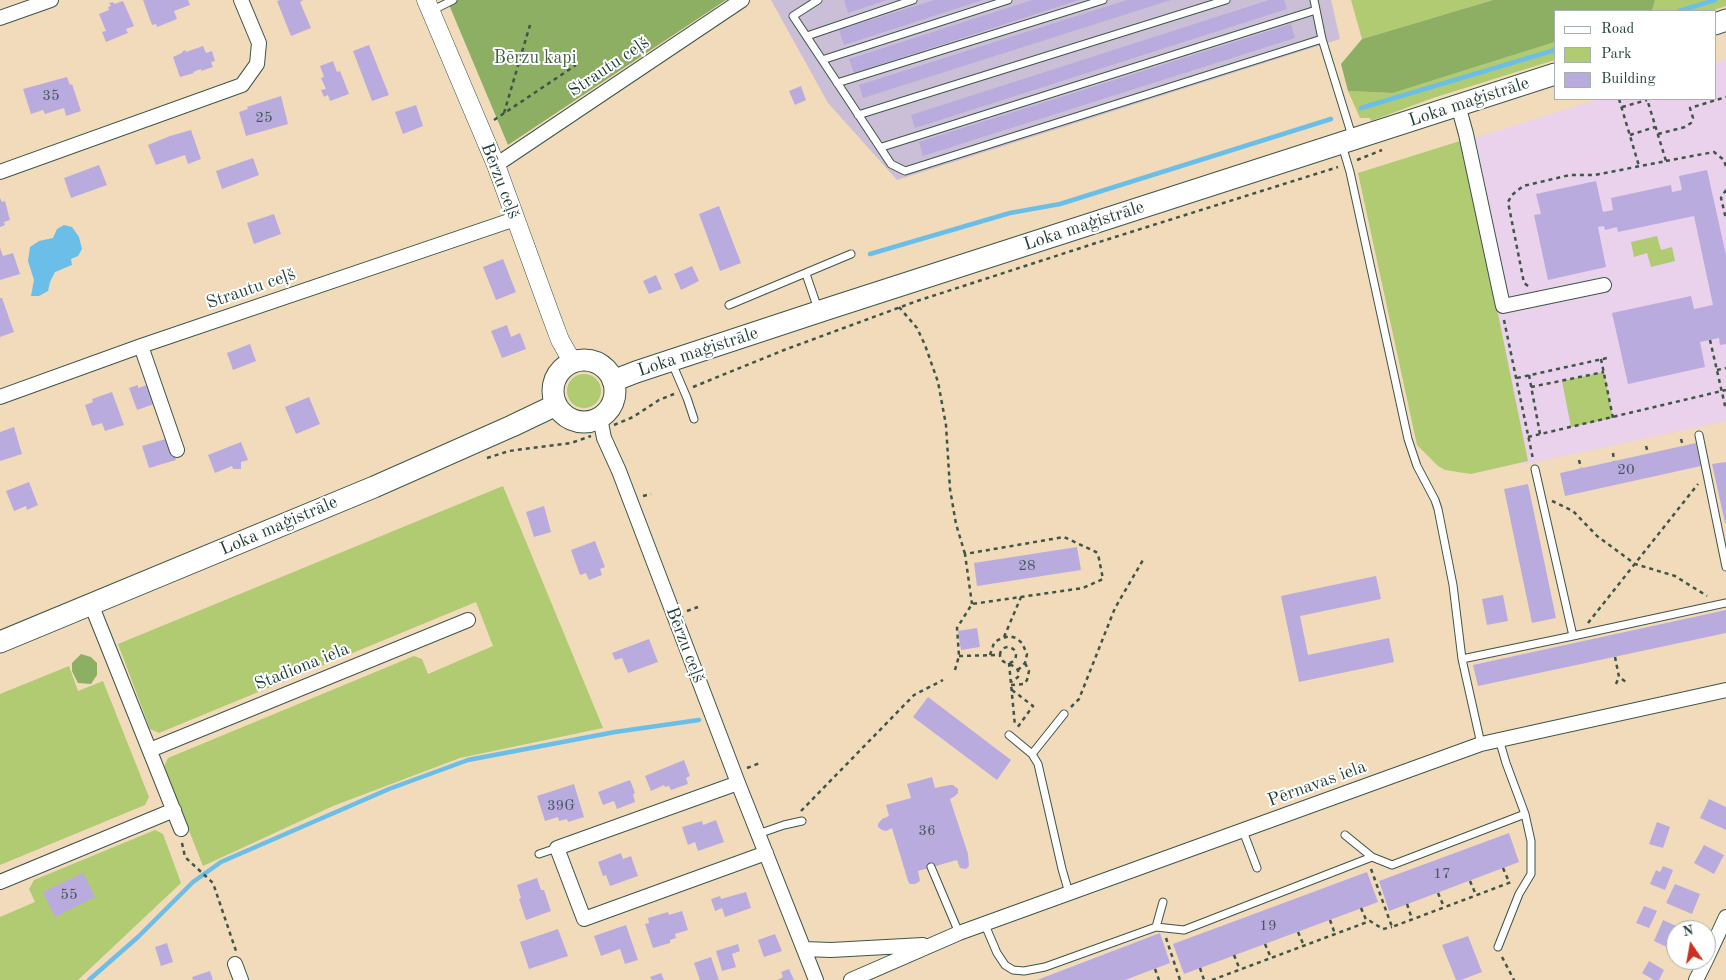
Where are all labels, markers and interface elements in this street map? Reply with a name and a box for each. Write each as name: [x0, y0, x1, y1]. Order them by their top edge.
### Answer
legend: [1554, 10, 1716, 100]
text: Road: [1601, 22, 1634, 37]
street label: Strautu ceļš: [564, 32, 654, 102]
park label: Bērzu kapi: [493, 47, 577, 69]
text: Park: [1601, 47, 1632, 62]
street label: Loka maģistrāle: [1406, 72, 1532, 132]
text: Building: [1601, 72, 1656, 87]
house number: 35: [42, 87, 60, 105]
house number: 25: [255, 109, 273, 127]
street label: Bērzu ceļš: [476, 140, 524, 222]
street label: Loka maģistrāle: [1021, 196, 1147, 256]
street label: Strautu ceļš: [203, 264, 299, 314]
street label: Loka maģistrāle: [635, 322, 761, 382]
house number: 20: [1617, 461, 1635, 479]
street label: Loka maģistrāle: [217, 492, 341, 560]
house number: 28: [1018, 557, 1036, 575]
street label: Bērzu ceļš: [661, 604, 709, 686]
street label: Stadiona iela: [252, 638, 352, 696]
street label: Pērnavas iela: [1265, 756, 1369, 812]
house number: 39G: [547, 797, 575, 815]
house number: 36: [918, 822, 936, 840]
house number: 17: [1433, 865, 1451, 883]
house number: 55: [60, 886, 78, 904]
house number: 19: [1259, 917, 1277, 935]
north arrow: [1666, 920, 1716, 970]
text: N: [1681, 923, 1695, 939]

